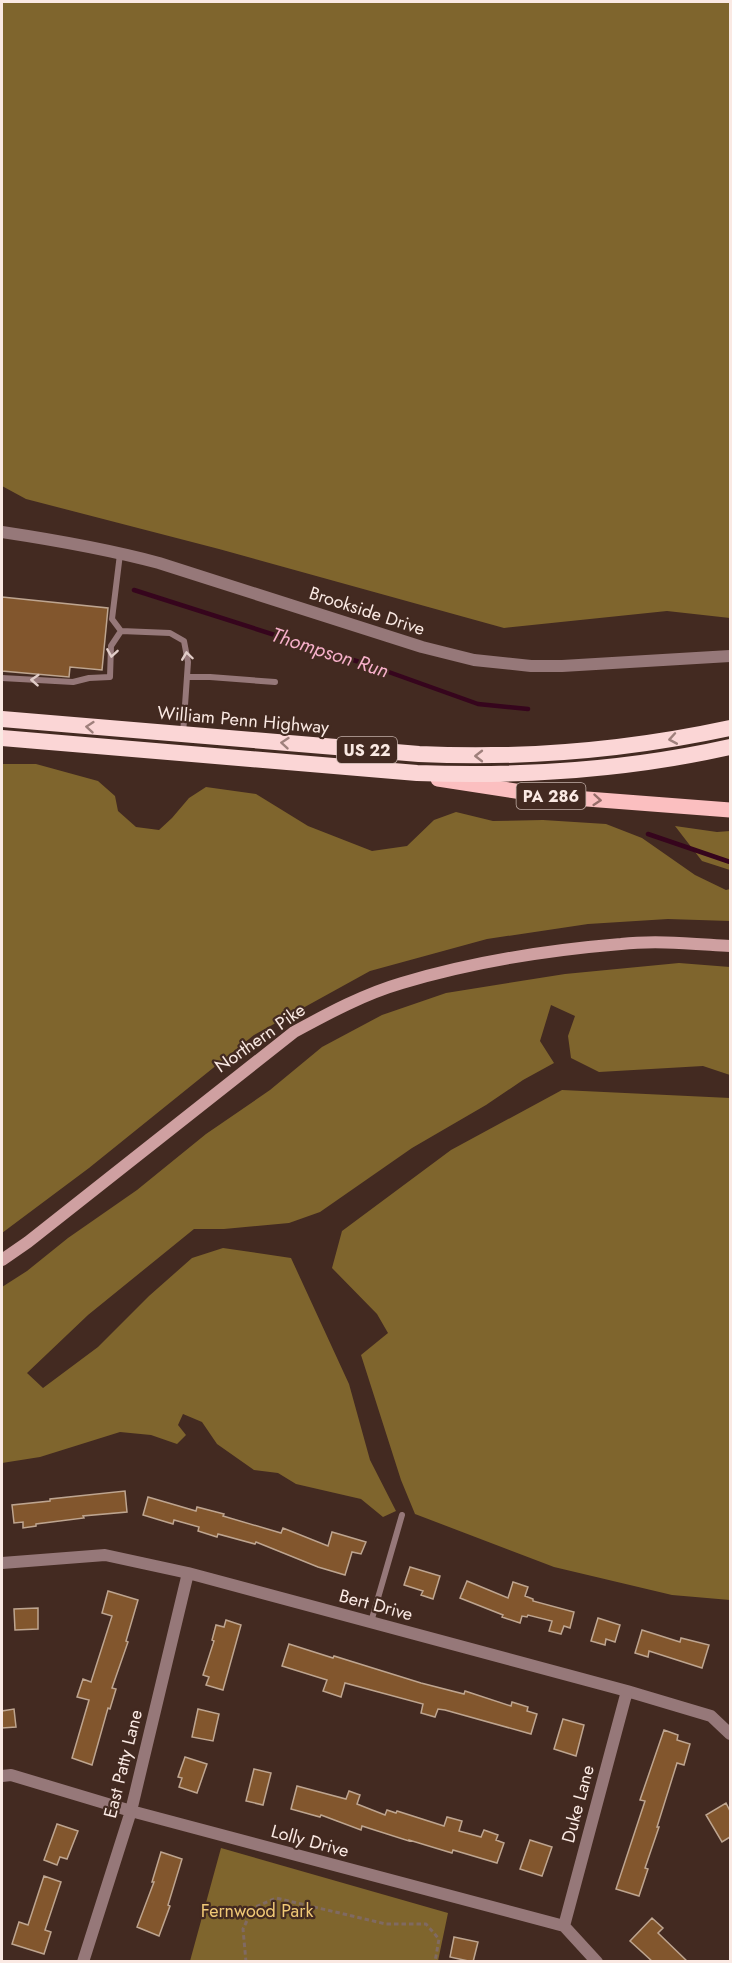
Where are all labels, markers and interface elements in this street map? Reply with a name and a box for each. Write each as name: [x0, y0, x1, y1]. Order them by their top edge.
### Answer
street label: Brookside Drive: [306, 580, 428, 642]
water label: Thompson Run: [268, 620, 392, 686]
one-way arrow: [106, 648, 118, 658]
one-way arrow: [181, 651, 193, 660]
one-way arrow: [30, 674, 39, 687]
street label: William Penn Highway: [156, 700, 330, 740]
one-way arrow: [86, 721, 95, 734]
one-way arrow: [668, 733, 678, 745]
one-way arrow: [280, 737, 289, 750]
road number: US 22: [337, 737, 397, 763]
one-way arrow: [475, 750, 484, 762]
road number: PA 286: [516, 783, 586, 809]
one-way arrow: [592, 793, 601, 806]
street label: Northern Pike: [209, 997, 311, 1079]
street label: Bert Drive: [336, 1583, 416, 1627]
street label: East Patty Lane: [97, 1707, 149, 1821]
street label: Duke Lane: [555, 1762, 601, 1846]
street label: Lolly Drive: [268, 1818, 352, 1864]
park label: Fernwood Park: [201, 1898, 313, 1924]

